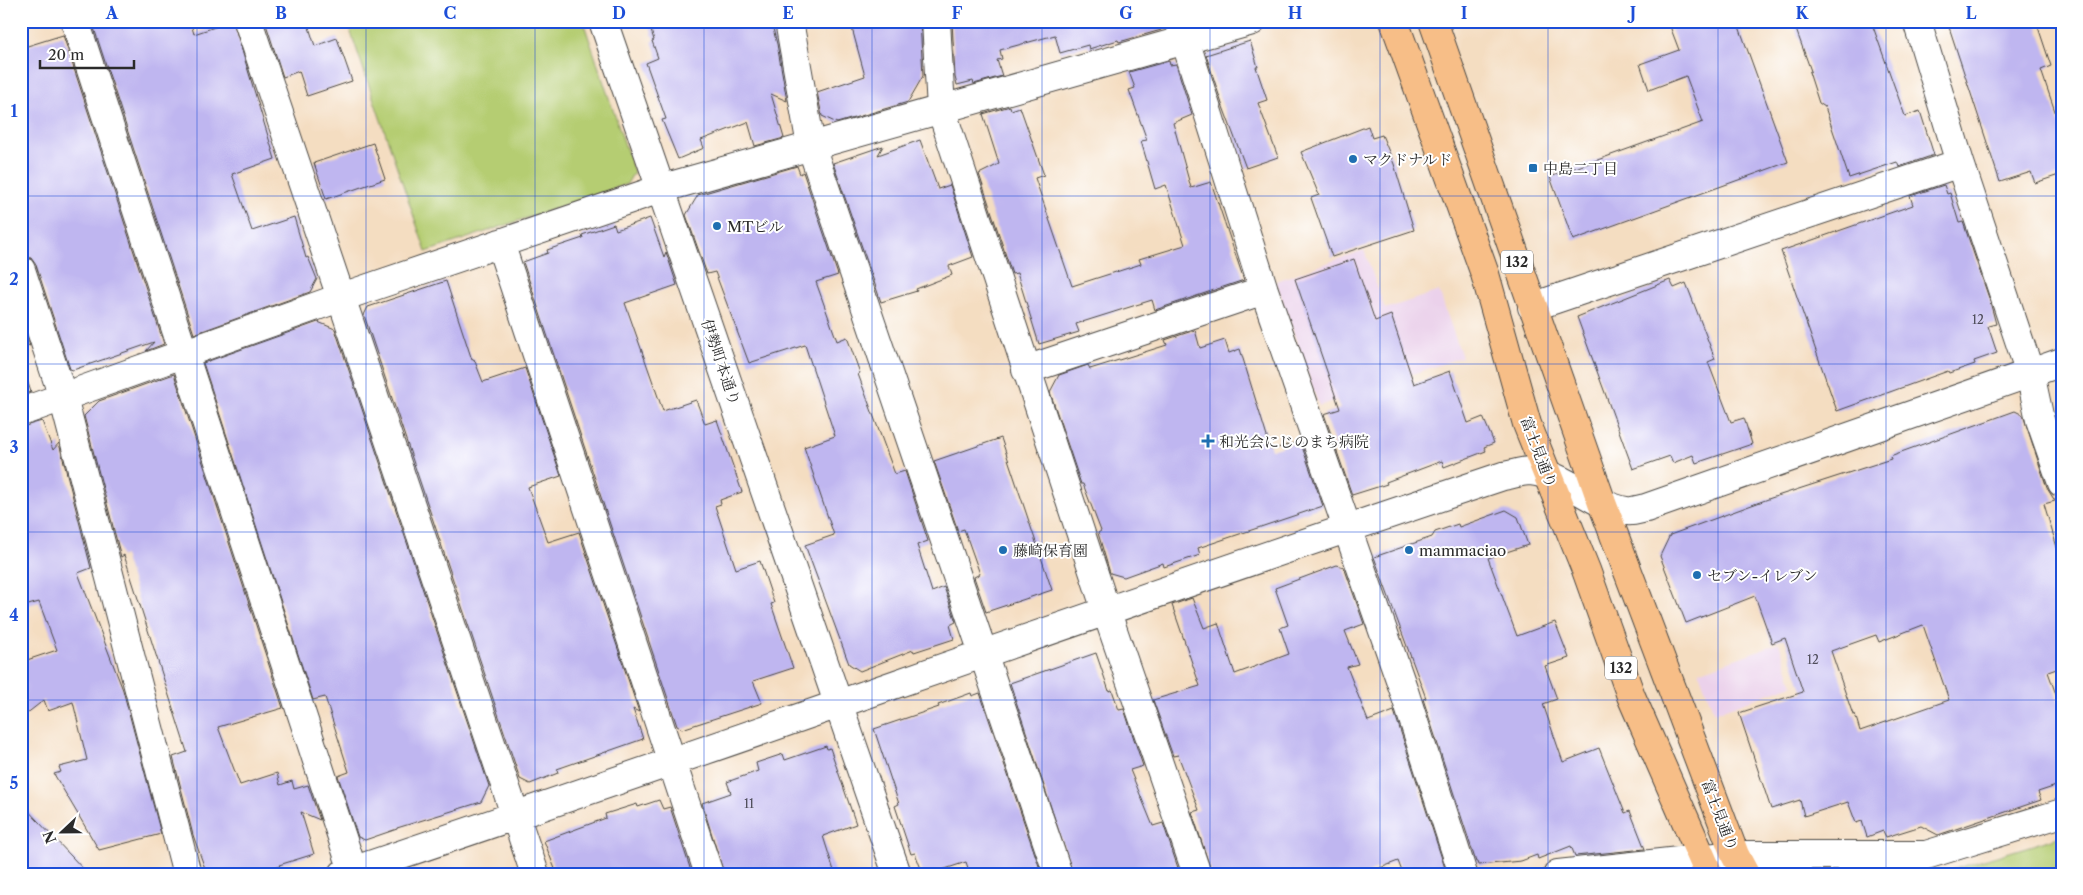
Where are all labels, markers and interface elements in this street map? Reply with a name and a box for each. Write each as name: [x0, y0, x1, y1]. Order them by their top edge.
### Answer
text: A: [105, 3, 119, 23]
text: B: [275, 3, 287, 23]
text: C: [444, 3, 456, 23]
text: D: [612, 3, 626, 23]
text: E: [782, 3, 794, 23]
text: F: [952, 3, 963, 23]
text: G: [1119, 3, 1133, 23]
text: H: [1288, 3, 1302, 23]
text: I: [1461, 3, 1468, 23]
text: J: [1627, 3, 1636, 23]
text: K: [1796, 3, 1810, 23]
text: L: [1965, 3, 1977, 23]
scale bar: [40, 38, 134, 70]
text: 20 m: [48, 45, 84, 64]
text: 1: [10, 101, 18, 121]
place label: マクドナルド: [1363, 150, 1452, 169]
marker: マクドナルド: [1347, 153, 1359, 165]
place label: 中島二丁目: [1543, 159, 1618, 178]
marker: 中島二丁目: [1527, 162, 1539, 174]
place label: MTビル: [727, 217, 783, 236]
marker: MTビル: [711, 220, 723, 232]
road number: 132: [1501, 250, 1533, 274]
text: 2: [9, 269, 19, 289]
house number: 12: [1972, 312, 1984, 327]
street label: 伊勢町本通り: [697, 316, 745, 408]
street label: 富士見通り: [1517, 414, 1561, 490]
place label: 和光会にじのまち病院: [1219, 432, 1369, 451]
marker: 和光会にじのまち病院: [1201, 434, 1215, 448]
text: 3: [9, 437, 19, 457]
place label: 藤崎保育園: [1013, 541, 1088, 560]
place label: mammaciao: [1419, 541, 1506, 560]
marker: 藤崎保育園: [997, 544, 1009, 556]
marker: mammaciao: [1403, 544, 1415, 556]
place label: セブン-イレブン: [1707, 566, 1818, 585]
marker: セブン-イレブン: [1691, 569, 1703, 581]
text: 4: [9, 605, 19, 625]
house number: 12: [1807, 652, 1819, 667]
road number: 132: [1605, 656, 1637, 680]
text: 5: [10, 773, 19, 793]
street label: 富士見通り: [1698, 777, 1742, 853]
house number: 11: [744, 796, 754, 811]
north arrow: [38, 808, 88, 858]
text: N: [39, 828, 61, 846]

